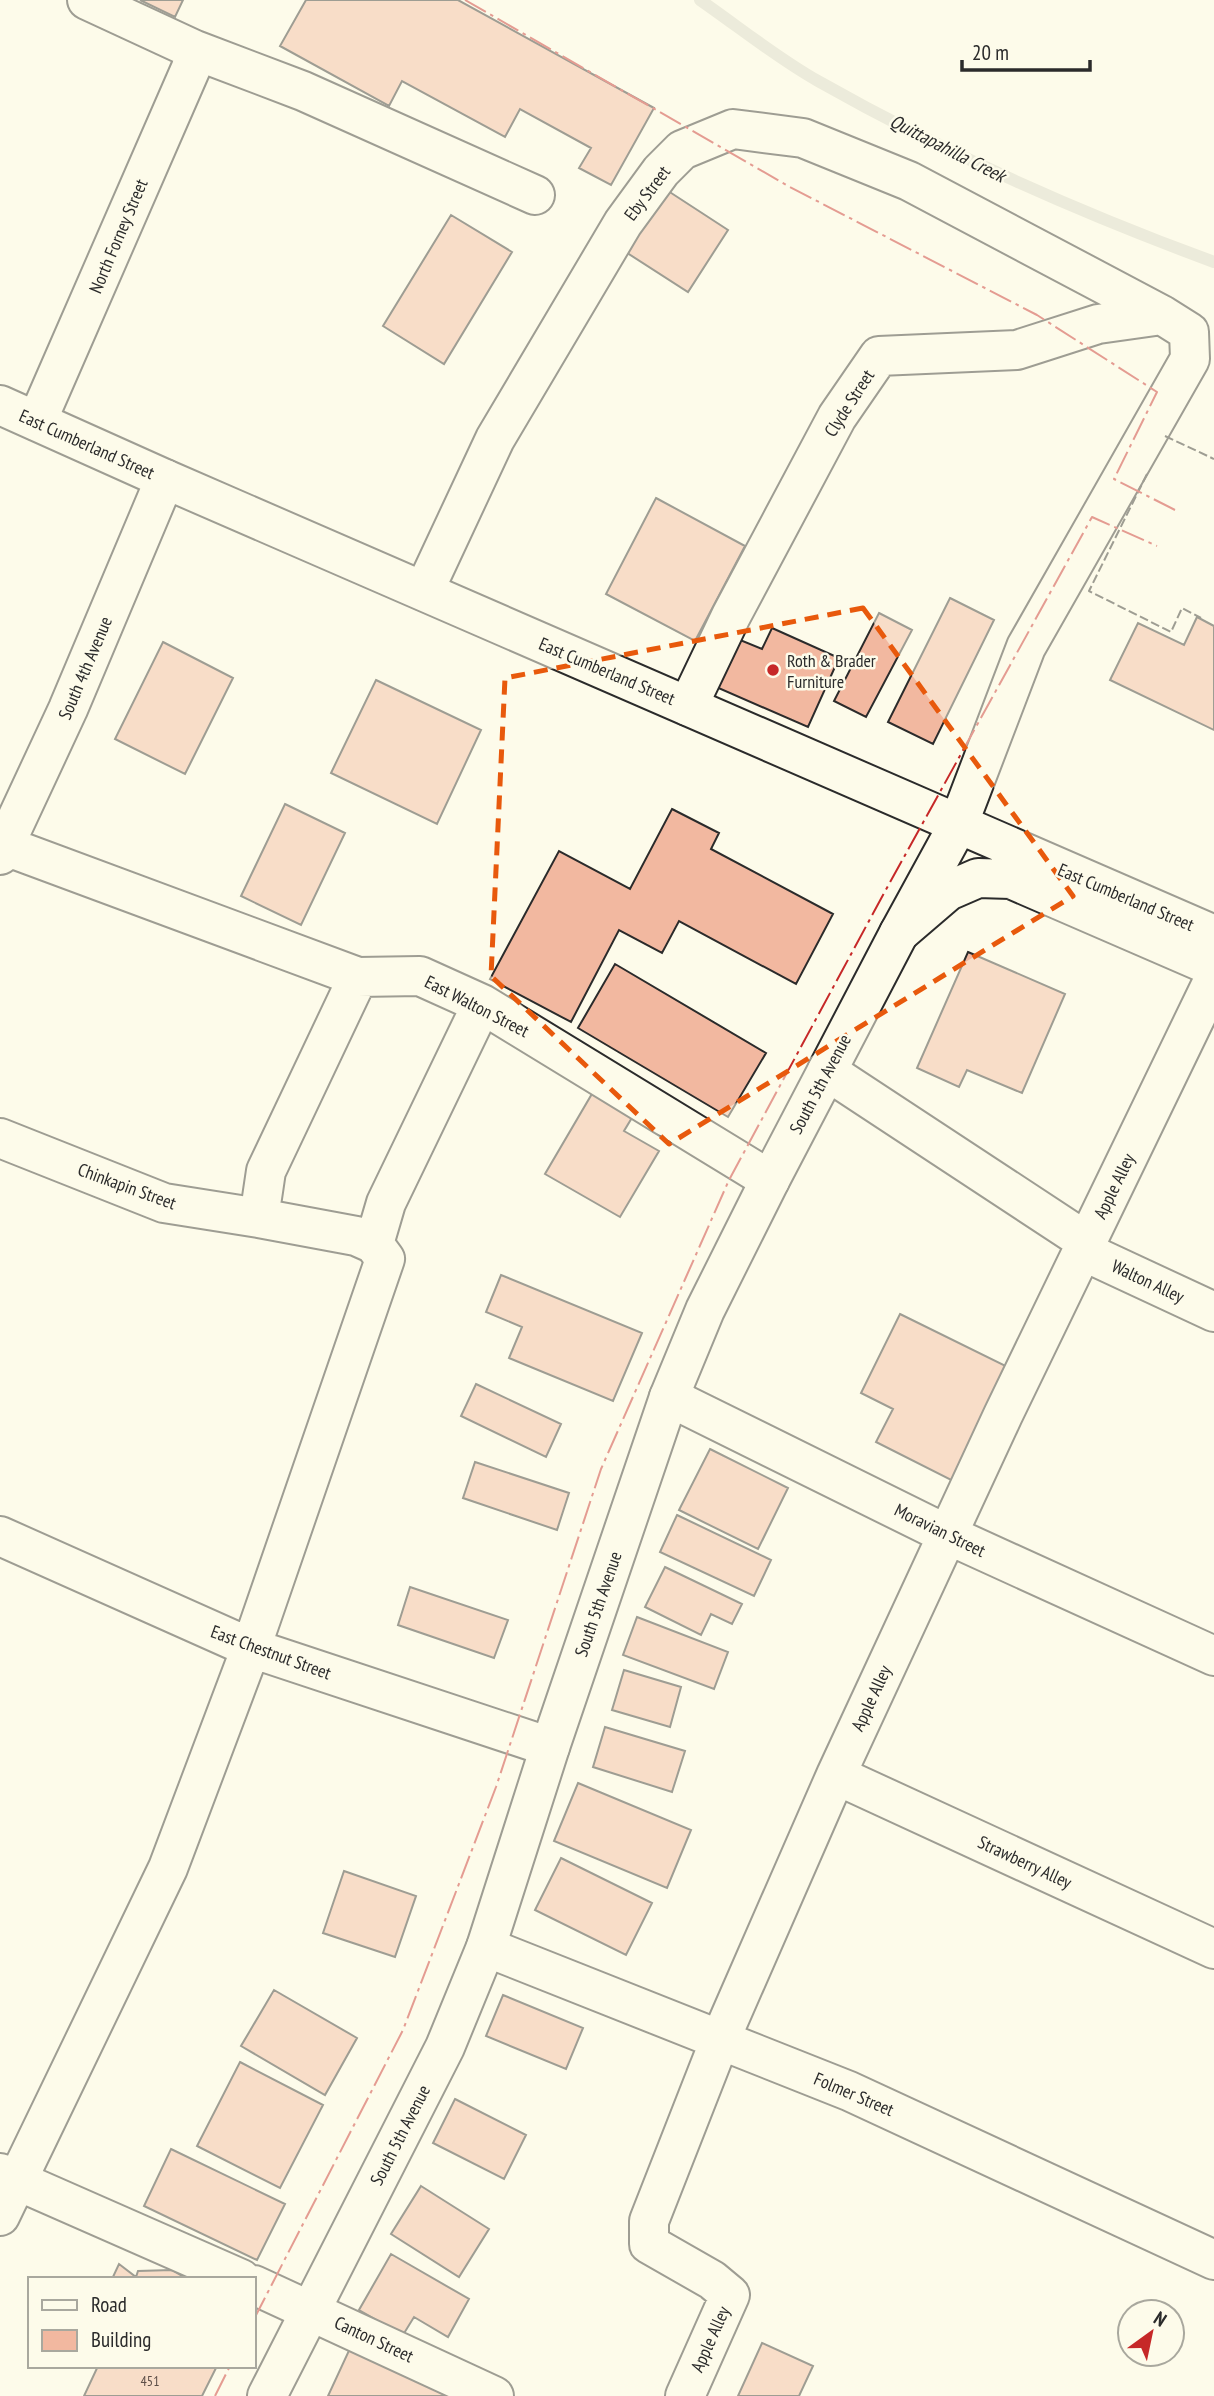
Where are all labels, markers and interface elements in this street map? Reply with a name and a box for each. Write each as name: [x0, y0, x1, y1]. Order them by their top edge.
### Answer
scale bar: [962, 28, 1090, 72]
text: 20 m: [972, 39, 1009, 66]
water label: Quittapahilla Creek: [886, 109, 1012, 189]
street label: Eby Street: [619, 161, 675, 225]
street label: North Forney Street: [84, 175, 152, 297]
street label: Clyde Street: [819, 365, 879, 441]
street label: East Cumberland Street: [16, 404, 158, 484]
street label: South 4th Avenue: [53, 613, 117, 723]
street label: East Cumberland Street: [535, 632, 679, 710]
place label: Roth & Brader Furniture: [787, 649, 876, 693]
marker: Roth & Brader Furniture: [765, 662, 781, 678]
street label: East Cumberland Street: [1054, 858, 1198, 936]
street label: East Walton Street: [421, 970, 533, 1042]
street label: South 5th Avenue: [784, 1030, 856, 1138]
street label: Apple Alley: [1088, 1149, 1140, 1222]
street label: Chinkapin Street: [75, 1158, 179, 1214]
street label: Walton Alley: [1108, 1254, 1188, 1308]
street label: Moravian Street: [891, 1498, 989, 1562]
street label: South 5th Avenue: [569, 1548, 627, 1660]
street label: East Chestnut Street: [208, 1620, 334, 1684]
street label: Apple Alley: [846, 1661, 896, 1735]
street label: Strawberry Alley: [974, 1830, 1076, 1894]
street label: Folmer Street: [811, 2067, 897, 2121]
street label: South 5th Avenue: [365, 2081, 435, 2189]
legend: [28, 2277, 256, 2368]
text: Road: [91, 2291, 127, 2318]
north arrow: [1116, 2298, 1186, 2368]
street label: Apple Alley: [685, 2302, 735, 2376]
text: N: [1149, 2306, 1171, 2332]
street label: Canton Street: [331, 2311, 417, 2367]
text: Building: [91, 2326, 151, 2353]
house number: 451: [141, 2372, 159, 2390]

